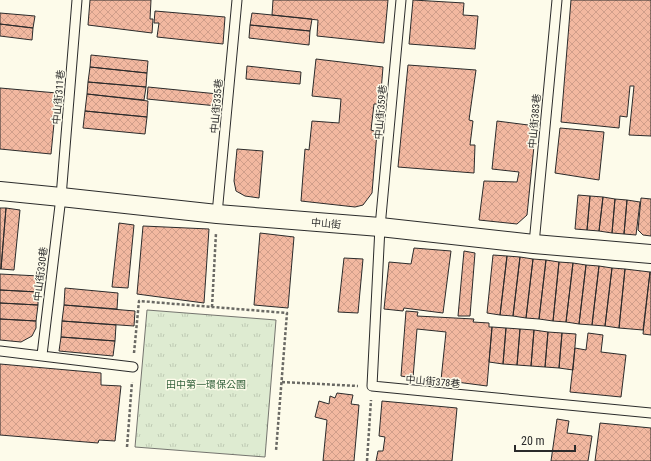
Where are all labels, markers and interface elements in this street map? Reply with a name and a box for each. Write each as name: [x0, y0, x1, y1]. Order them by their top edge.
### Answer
street label: 中山街311巷: [51, 69, 66, 125]
street label: 中山街335巷: [209, 78, 224, 134]
street label: 中山街359巷: [373, 84, 388, 140]
street label: 中山街383巷: [527, 93, 542, 149]
street label: 中山街: [311, 217, 341, 230]
street label: 中山街330巷: [32, 246, 49, 302]
street label: 中山街378巷: [405, 374, 461, 389]
park label: 田中第一環保公園: [166, 379, 246, 390]
scale bar: [515, 427, 575, 453]
text: 20 m: [521, 434, 545, 448]

